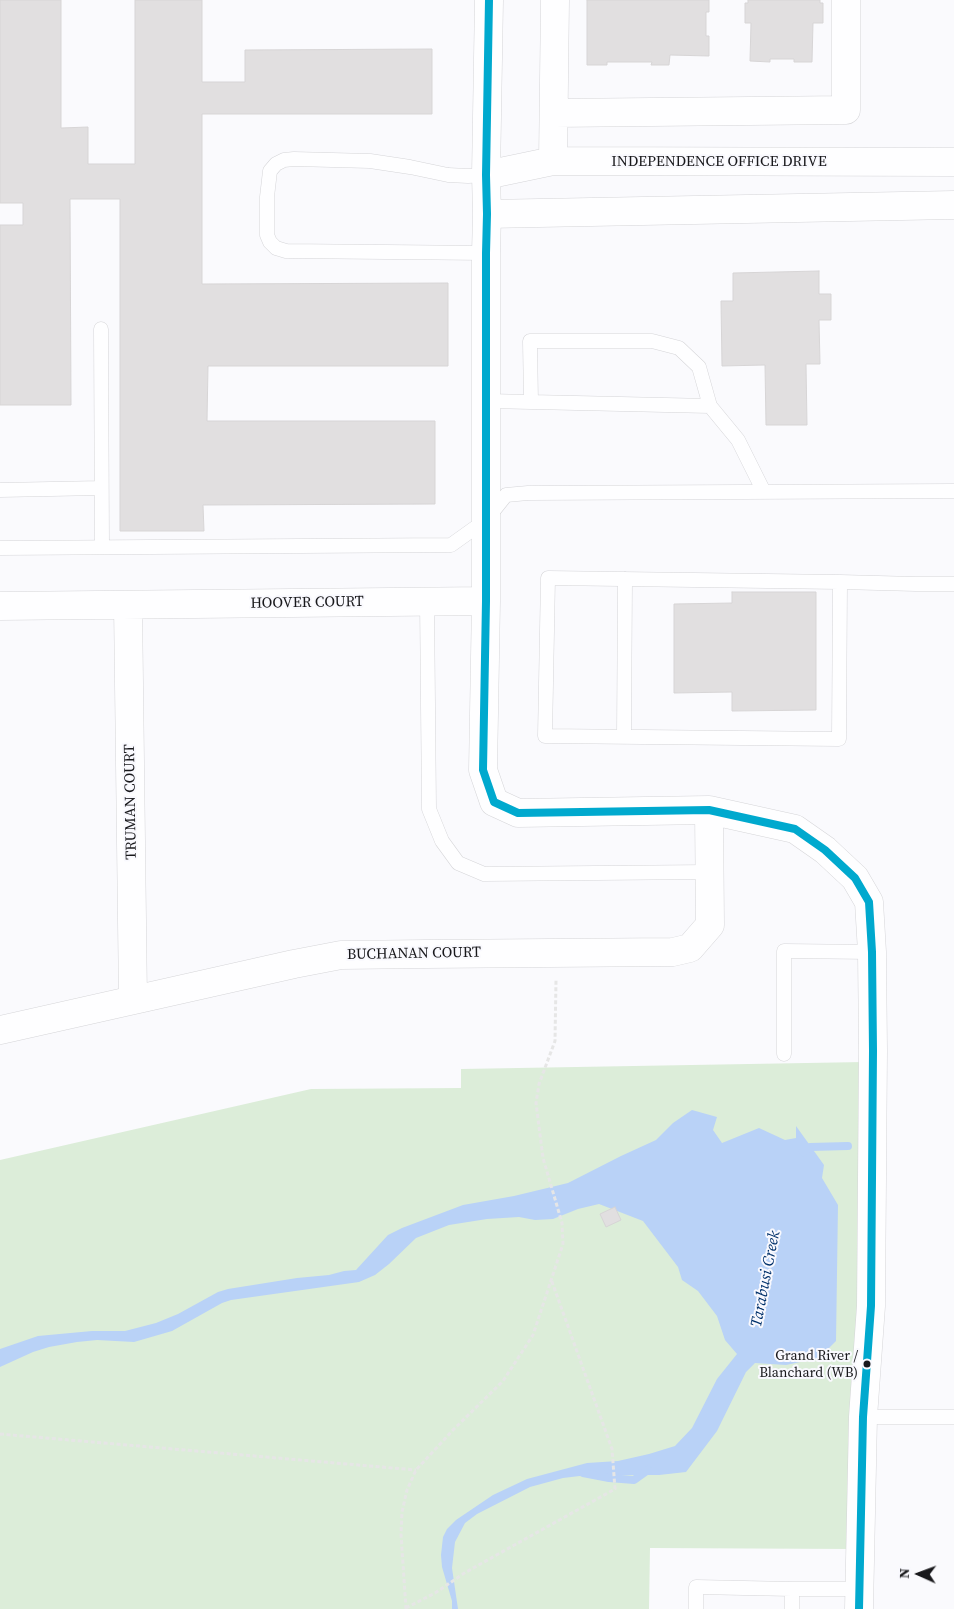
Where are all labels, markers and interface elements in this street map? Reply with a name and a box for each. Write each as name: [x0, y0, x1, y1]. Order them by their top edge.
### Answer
street label: INDEPENDENCE OFFICE DRIVE: [611, 153, 827, 171]
street label: HOOVER COURT: [250, 593, 364, 613]
street label: TRUMAN COURT: [121, 744, 141, 860]
street label: BUCHANAN COURT: [347, 944, 481, 964]
water label: Tarabusi Creek: [747, 1229, 785, 1329]
place label: Grand River / Blanchard (WB): [759, 1348, 858, 1380]
marker: Grand River / Blanchard (WB): [862, 1359, 872, 1369]
north arrow: [894, 1549, 944, 1599]
text: N: [894, 1568, 914, 1579]

